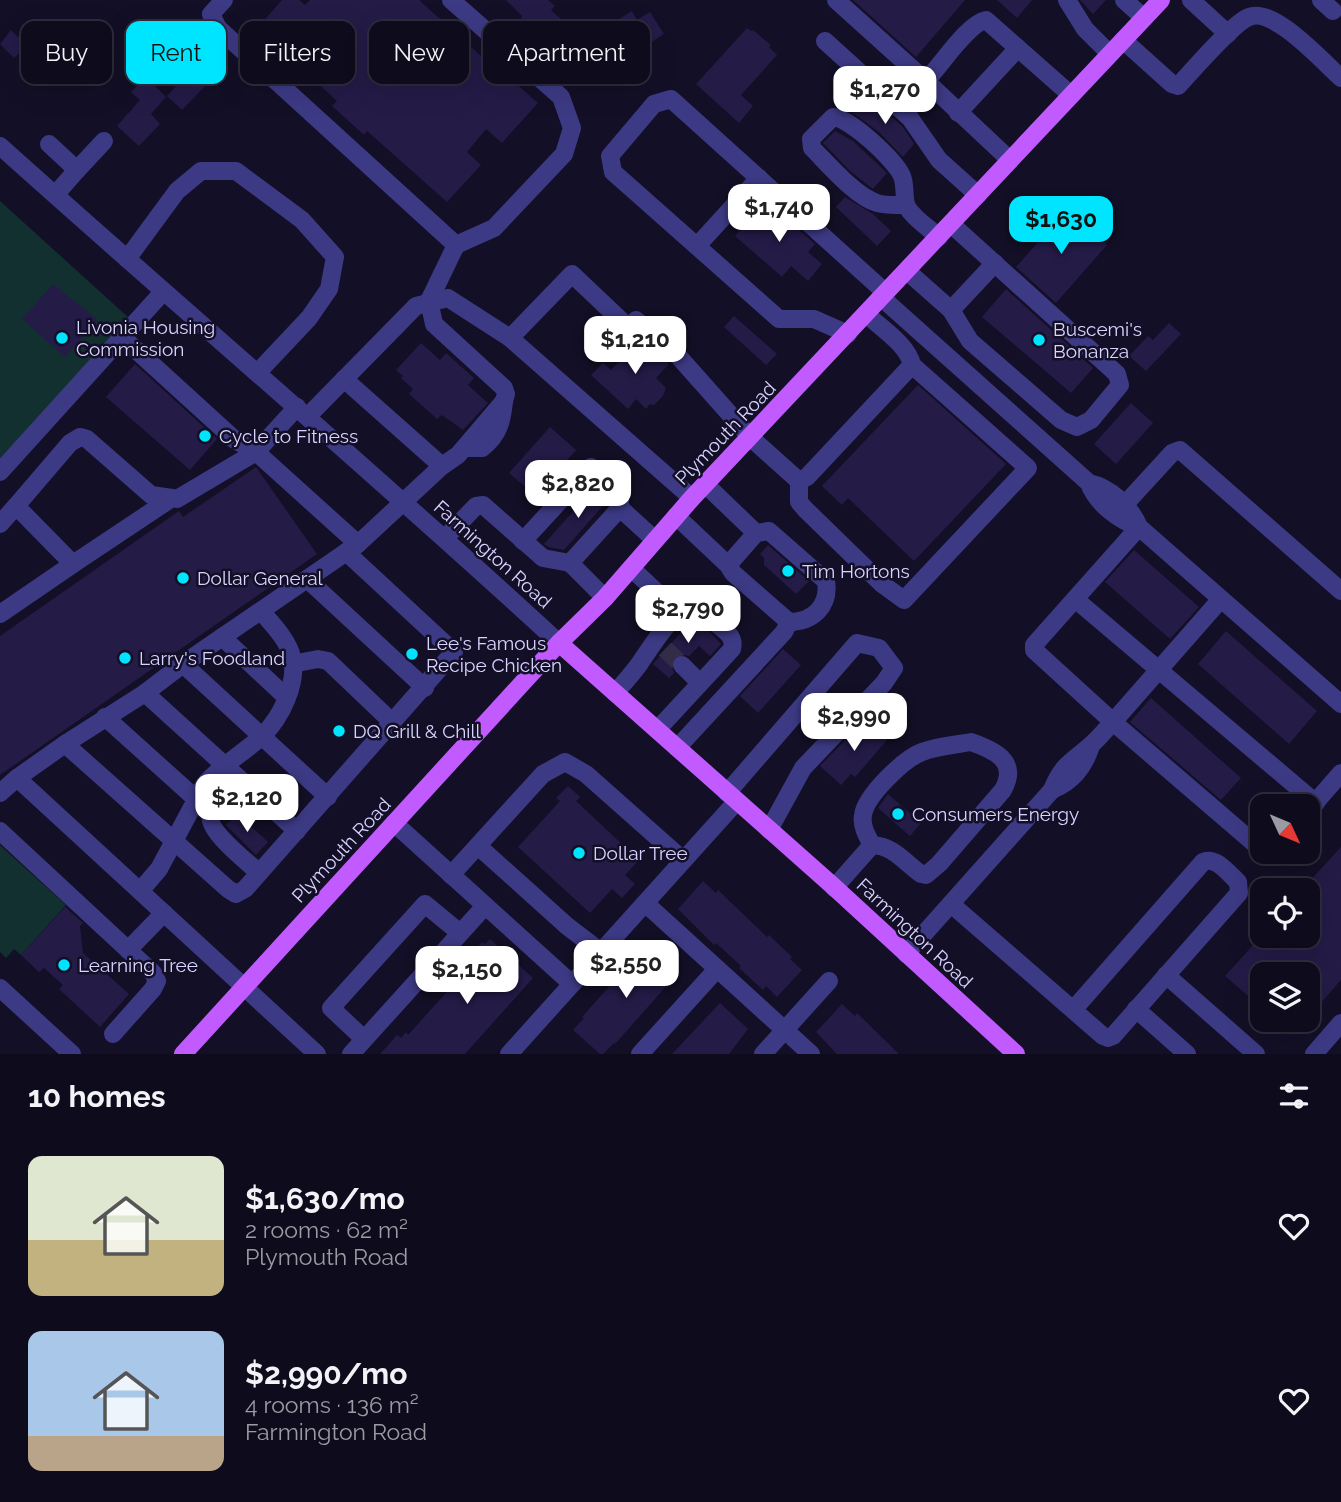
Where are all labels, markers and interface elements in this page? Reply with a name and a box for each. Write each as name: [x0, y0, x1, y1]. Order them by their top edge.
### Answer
chip: Buy: [21, 21, 112, 84]
chip: Rent: [126, 21, 226, 84]
chip: Filters: [240, 21, 355, 84]
chip: New: [369, 21, 469, 84]
chip: Apartment: [483, 21, 650, 84]
pin: $1,270: [828, 66, 942, 126]
text: $1,270: [849, 75, 921, 102]
pin: $1,740: [722, 184, 836, 244]
text: $1,740: [744, 193, 814, 220]
pin: $1,630: [1004, 196, 1118, 256]
text: $1,630: [1025, 205, 1097, 232]
place label: Livonia Housing Commission: [76, 316, 215, 360]
pin: $1,210: [578, 316, 692, 376]
place label: Buscemi's Bonanza: [1053, 318, 1142, 362]
text: $1,210: [600, 325, 670, 352]
marker: Livonia Housing Commission: [54, 330, 70, 346]
marker: Buscemi's Bonanza: [1031, 332, 1047, 348]
street label: Plymouth Road: [670, 377, 780, 489]
place label: Cycle to Fitness: [219, 425, 358, 447]
marker: Cycle to Fitness: [197, 428, 213, 444]
pin: $2,820: [521, 461, 635, 520]
text: $2,820: [541, 469, 615, 496]
street label: Farmington Road: [430, 496, 556, 612]
place label: Tim Hortons: [802, 560, 910, 582]
marker: Tim Hortons: [780, 563, 796, 579]
place label: Dollar General: [197, 567, 324, 589]
marker: Dollar General: [175, 570, 191, 586]
pin: $2,790: [631, 586, 745, 645]
text: $2,790: [651, 594, 725, 621]
place label: Lee's Famous Recipe Chicken: [426, 632, 562, 676]
marker: Lee's Famous Recipe Chicken: [404, 646, 420, 662]
place label: Larry's Foodland: [139, 647, 285, 669]
marker: Larry's Foodland: [117, 650, 133, 666]
pin: $2,990: [797, 694, 911, 753]
text: $2,990: [817, 702, 891, 729]
place label: DQ Grill & Chill: [353, 720, 482, 742]
marker: DQ Grill & Chill: [331, 723, 347, 739]
pin: $2,120: [190, 774, 304, 834]
text: $2,120: [211, 783, 283, 810]
street label: Plymouth Road: [287, 793, 395, 907]
north arrow: [1250, 794, 1320, 864]
map controls: [1250, 794, 1320, 1032]
place label: Consumers Energy: [912, 803, 1079, 825]
marker: Consumers Energy: [890, 806, 906, 822]
place label: Dollar Tree: [593, 842, 688, 864]
marker: Dollar Tree: [571, 845, 587, 861]
street label: Farmington Road: [852, 874, 978, 992]
button: locate: [1250, 878, 1320, 948]
pin: $2,550: [569, 940, 683, 1000]
pin: $2,150: [410, 946, 524, 1006]
text: $2,550: [590, 949, 662, 976]
place label: Learning Tree: [78, 954, 198, 976]
text: $2,150: [431, 955, 503, 982]
marker: Learning Tree: [56, 957, 72, 973]
button: layers: [1250, 962, 1320, 1032]
icon: filters: [1275, 1077, 1313, 1115]
text: 10 homes: [28, 1079, 165, 1114]
text: $1,630/mo: [245, 1181, 405, 1216]
icon: home: [84, 1184, 168, 1268]
icon: heart: [1275, 1207, 1313, 1245]
text: 2 rooms · 62 m²: [245, 1216, 408, 1243]
text: Plymouth Road: [245, 1243, 408, 1270]
text: $2,990/mo: [245, 1356, 407, 1391]
icon: home: [84, 1359, 168, 1443]
icon: heart: [1275, 1382, 1313, 1420]
text: 4 rooms · 136 m²: [245, 1391, 419, 1418]
text: Farmington Road: [245, 1418, 427, 1445]

